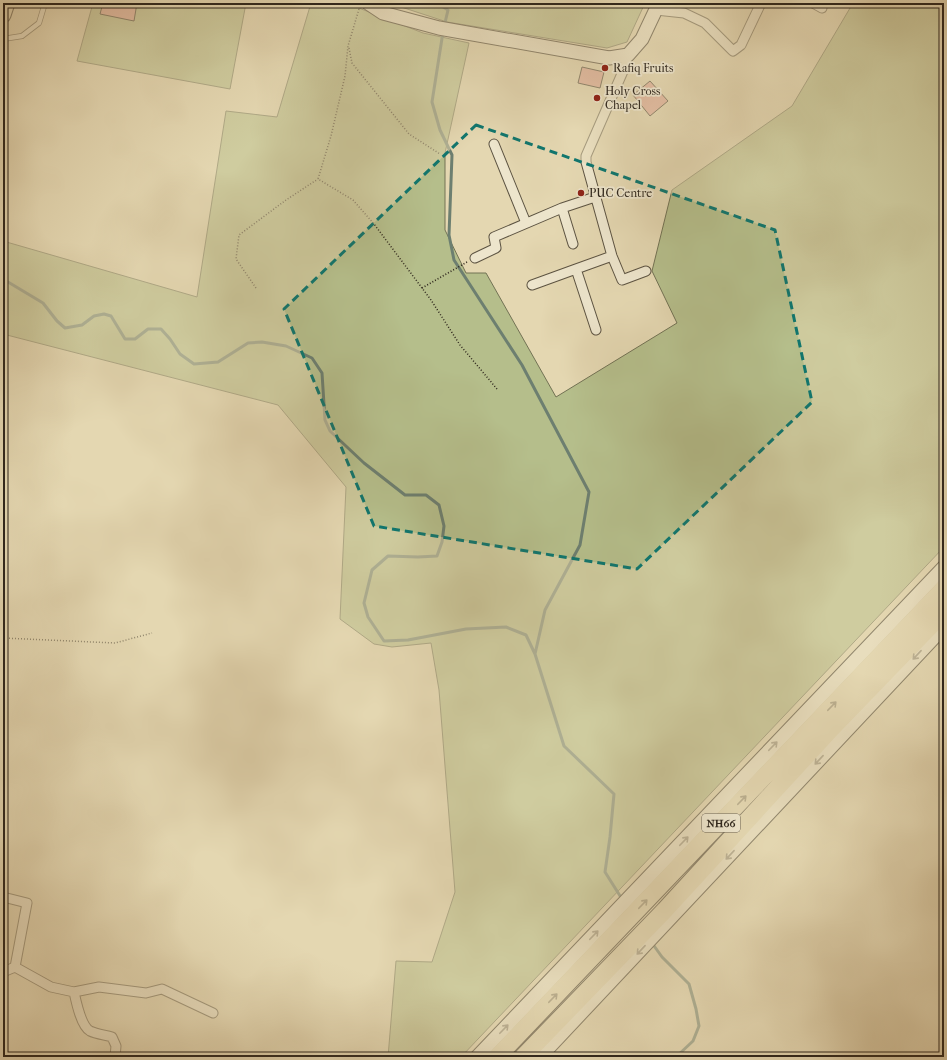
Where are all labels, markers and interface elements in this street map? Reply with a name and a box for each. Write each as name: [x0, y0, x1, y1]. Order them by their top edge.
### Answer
place label: Rafiq Fruits: [613, 61, 674, 75]
marker: Rafiq Fruits: [600, 63, 610, 73]
place label: Holy Cross Chapel: [605, 84, 661, 112]
marker: Holy Cross Chapel: [592, 93, 602, 103]
place label: PUC Centre: [589, 186, 652, 200]
marker: PUC Centre: [576, 188, 586, 198]
one-way arrow: [913, 650, 922, 660]
one-way arrow: [827, 701, 837, 711]
one-way arrow: [768, 741, 778, 751]
one-way arrow: [814, 755, 824, 765]
one-way arrow: [737, 795, 747, 805]
road number: NH66: [702, 814, 740, 832]
one-way arrow: [679, 835, 688, 846]
one-way arrow: [725, 850, 735, 860]
one-way arrow: [638, 899, 648, 909]
one-way arrow: [589, 930, 599, 940]
one-way arrow: [636, 945, 646, 955]
one-way arrow: [548, 993, 558, 1003]
one-way arrow: [499, 1024, 509, 1034]

